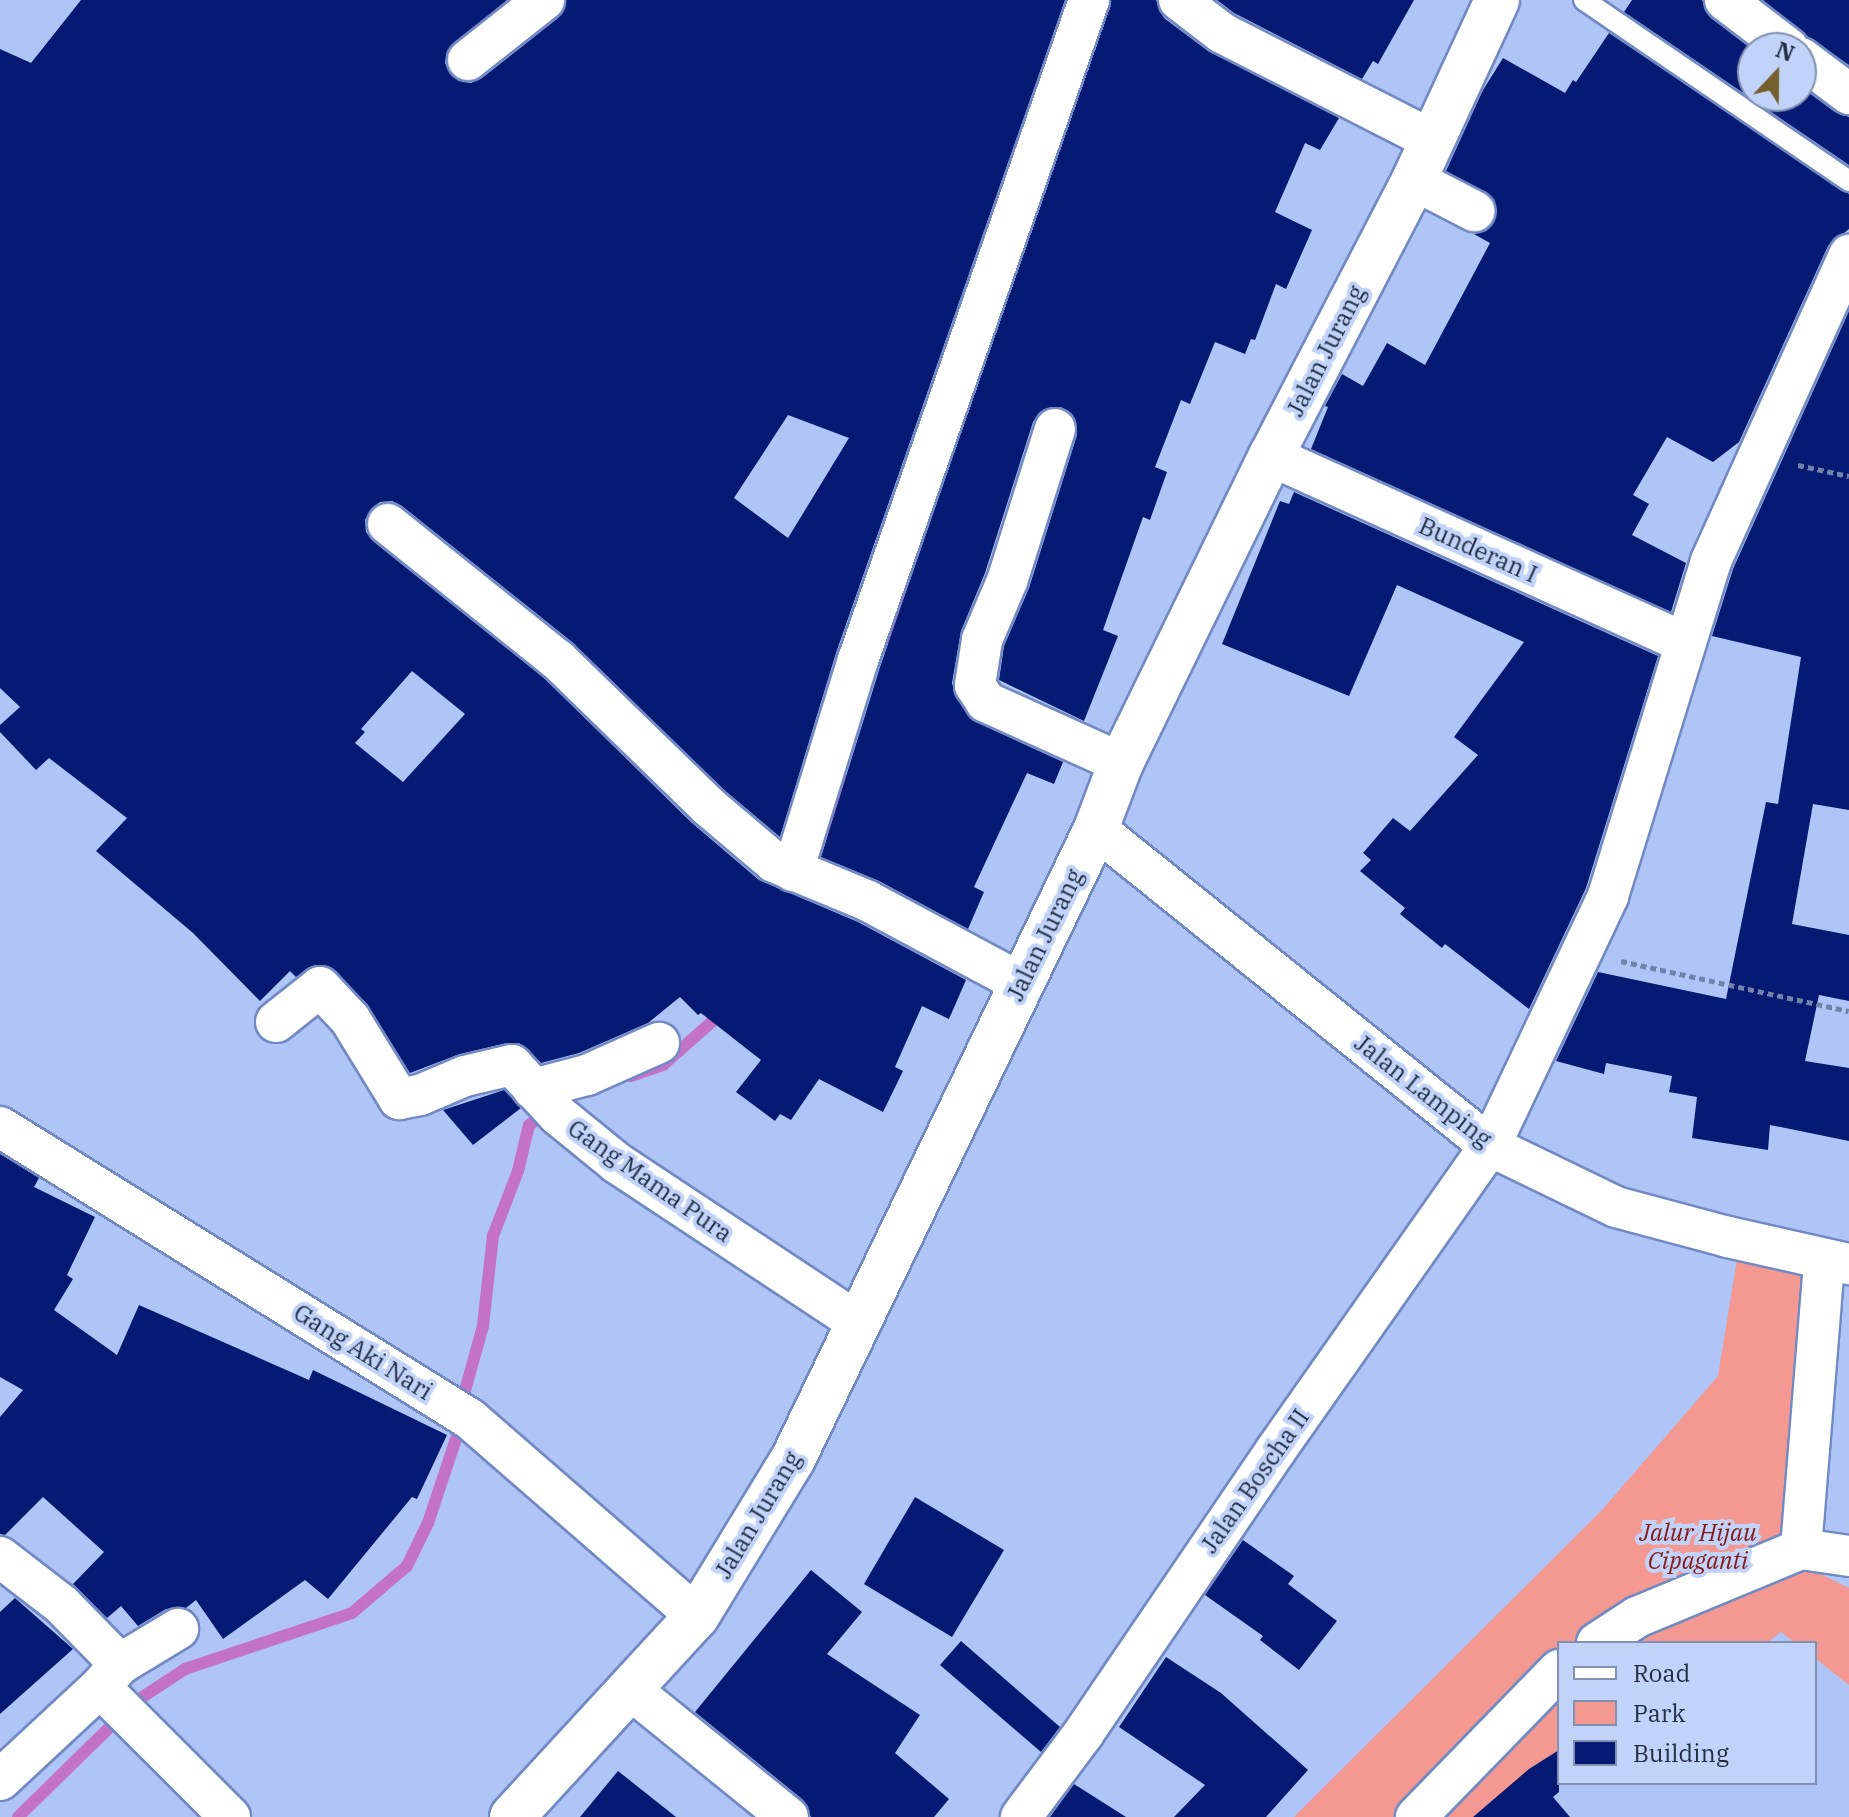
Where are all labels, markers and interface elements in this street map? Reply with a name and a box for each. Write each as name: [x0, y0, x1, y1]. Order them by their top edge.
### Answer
north arrow: [1737, 32, 1817, 112]
text: N: [1772, 34, 1799, 68]
street label: Jalan Jurang: [1281, 281, 1371, 421]
street label: Bunderan I: [1414, 511, 1542, 589]
street label: Jalan Jurang: [1001, 864, 1089, 1006]
street label: Jalan Lamping: [1349, 1029, 1497, 1153]
street label: Gang Mama Pura: [562, 1114, 738, 1248]
street label: Gang Aki Nari: [288, 1298, 438, 1406]
street label: Jalan Boscha II: [1195, 1403, 1315, 1559]
street label: Jalan Jurang: [709, 1446, 807, 1584]
park label: Jalur Hijau Cipaganti: [1639, 1519, 1757, 1575]
legend: [1557, 1641, 1817, 1785]
text: Road: [1633, 1657, 1690, 1689]
text: Park: [1633, 1697, 1685, 1729]
text: Building: [1633, 1737, 1729, 1769]

